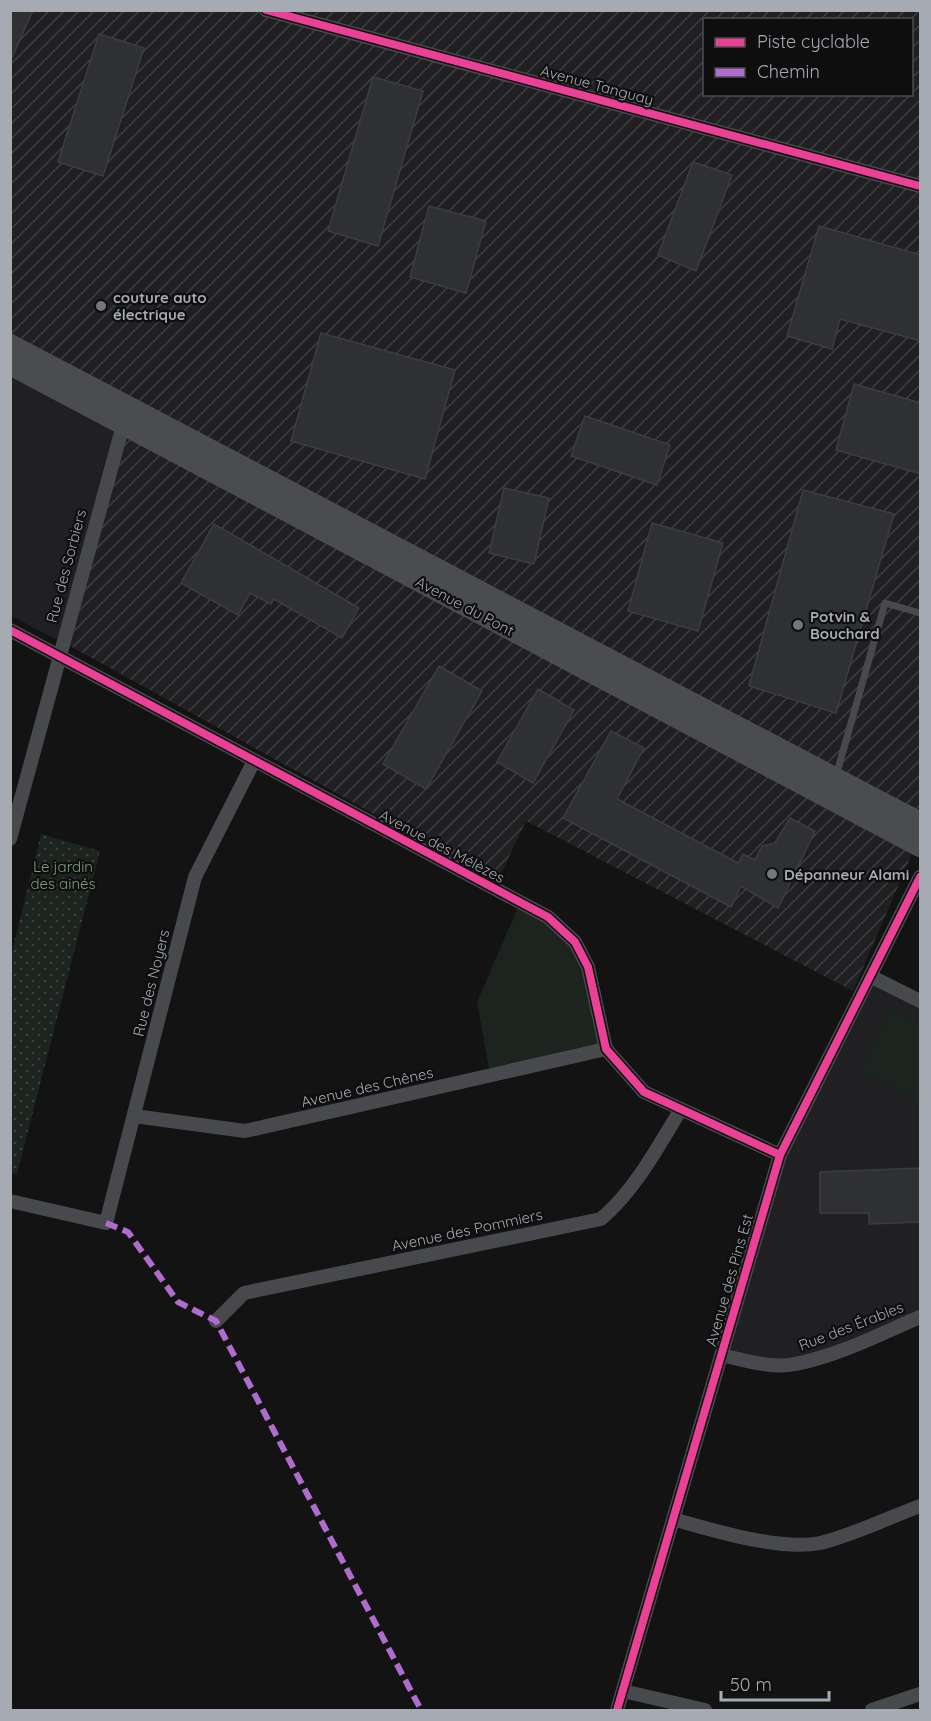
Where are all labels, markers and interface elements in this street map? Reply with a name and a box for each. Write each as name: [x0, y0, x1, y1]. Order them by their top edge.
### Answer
legend: [703, 18, 913, 96]
text: Piste cyclable: [757, 30, 870, 53]
text: Chemin: [757, 60, 820, 83]
street label: Avenue Tanguay: [538, 61, 656, 109]
place label: couture auto électrique: [113, 288, 207, 324]
marker: couture auto électrique: [94, 299, 108, 313]
street label: Rue des Sorbiers: [42, 507, 90, 625]
street label: Avenue du Pont: [412, 572, 518, 640]
place label: Potvin & Bouchard: [810, 607, 880, 643]
marker: Potvin & Bouchard: [791, 618, 805, 632]
street label: Avenue des Mélèzes: [376, 805, 508, 887]
park label: Le jardin des ainés: [30, 857, 96, 893]
place label: Dépanneur Alami: [784, 865, 909, 884]
marker: Dépanneur Alami: [765, 867, 779, 881]
street label: Rue des Noyers: [129, 928, 173, 1038]
street label: Avenue des Chênes: [299, 1063, 435, 1111]
street label: Avenue des Pommiers: [390, 1205, 544, 1255]
street label: Avenue des Pins Est: [701, 1212, 757, 1348]
street label: Rue des Érables: [796, 1297, 906, 1355]
scale bar: [721, 1664, 829, 1702]
text: 50 m: [730, 1673, 772, 1696]

